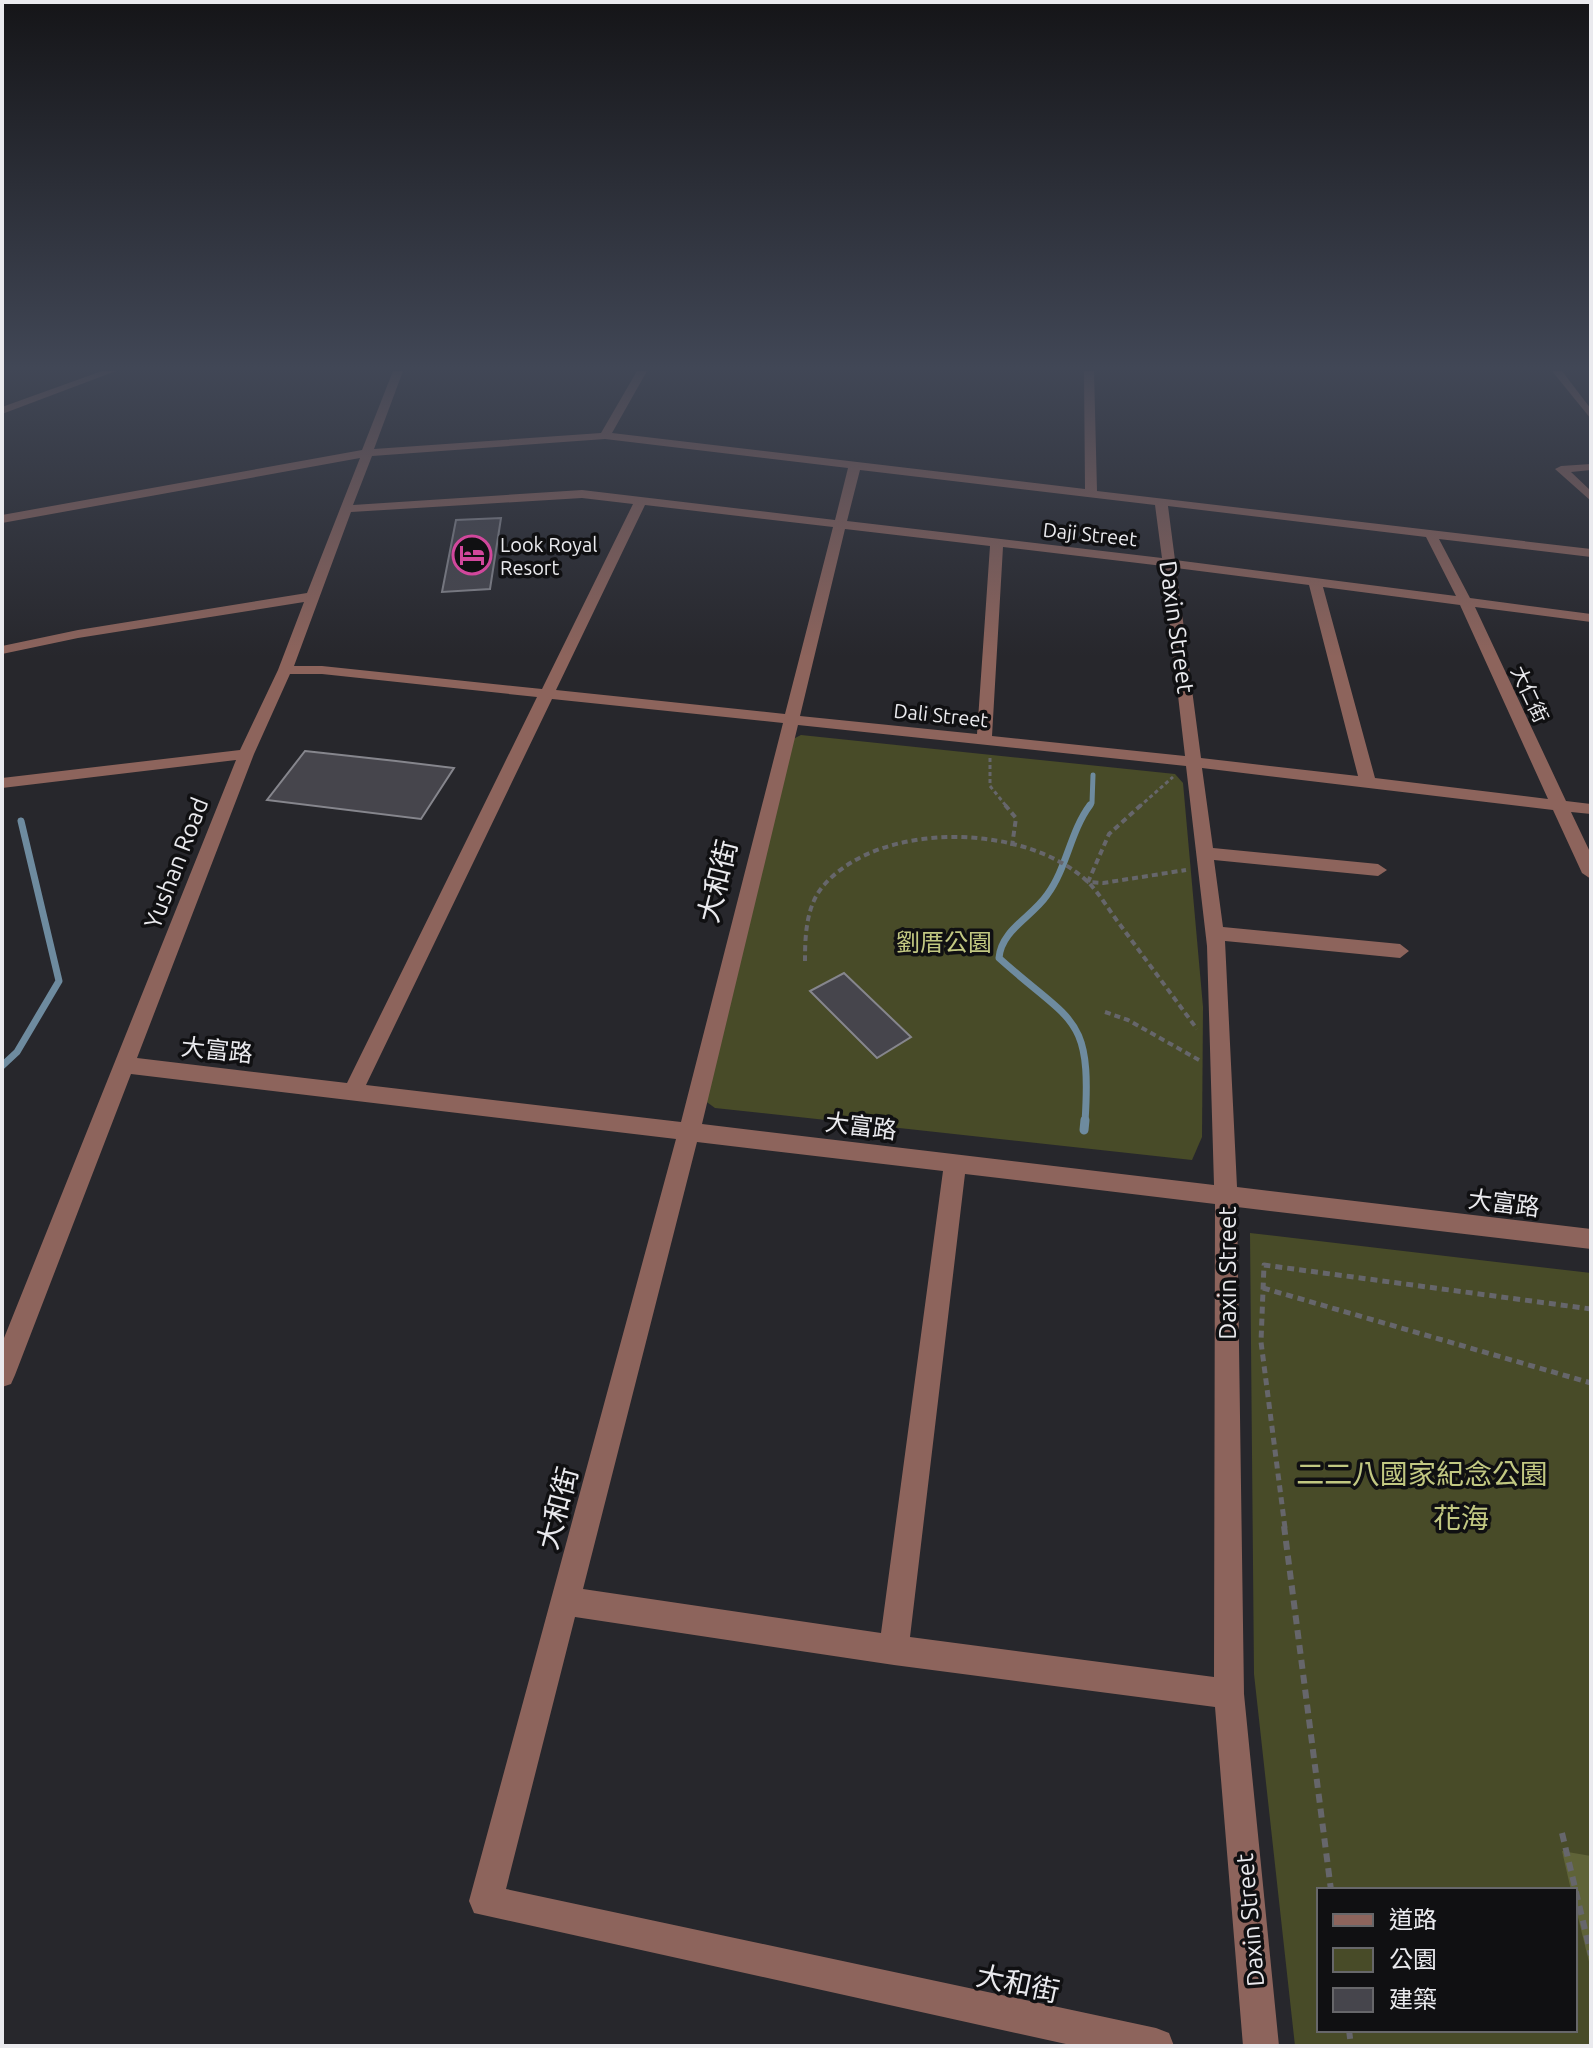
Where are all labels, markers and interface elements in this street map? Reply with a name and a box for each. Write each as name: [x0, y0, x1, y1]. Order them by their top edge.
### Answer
street label: Daji Street: [1042, 518, 1138, 550]
place label: Look Royal Resort: [500, 533, 597, 579]
hotel icon: Look Royal Resort: [451, 534, 493, 576]
street label: Daxin Street: [1154, 559, 1200, 696]
street label: 大仁街: [1507, 662, 1553, 726]
street label: Dali Street: [893, 699, 990, 731]
street label: Yushan Road: [139, 794, 213, 932]
street label: 大和街: [692, 836, 742, 926]
park label: 劉厝公園: [896, 929, 992, 956]
street label: 大富路: [180, 1033, 254, 1067]
street label: 大富路: [824, 1108, 898, 1144]
street label: 大富路: [1467, 1185, 1541, 1221]
street label: Daxin Street: [1214, 1206, 1241, 1340]
park label: 二二八國家紀念公園: [1296, 1458, 1548, 1489]
street label: 大和街: [531, 1463, 583, 1553]
park label: 花海: [1433, 1502, 1489, 1533]
street label: Daxin Street: [1231, 1852, 1269, 1988]
legend: [1317, 1888, 1577, 2032]
text: 道路: [1389, 1906, 1437, 1933]
text: 公園: [1389, 1946, 1437, 1973]
street label: 大和街: [974, 1959, 1062, 2007]
text: 建築: [1389, 1986, 1437, 2013]

